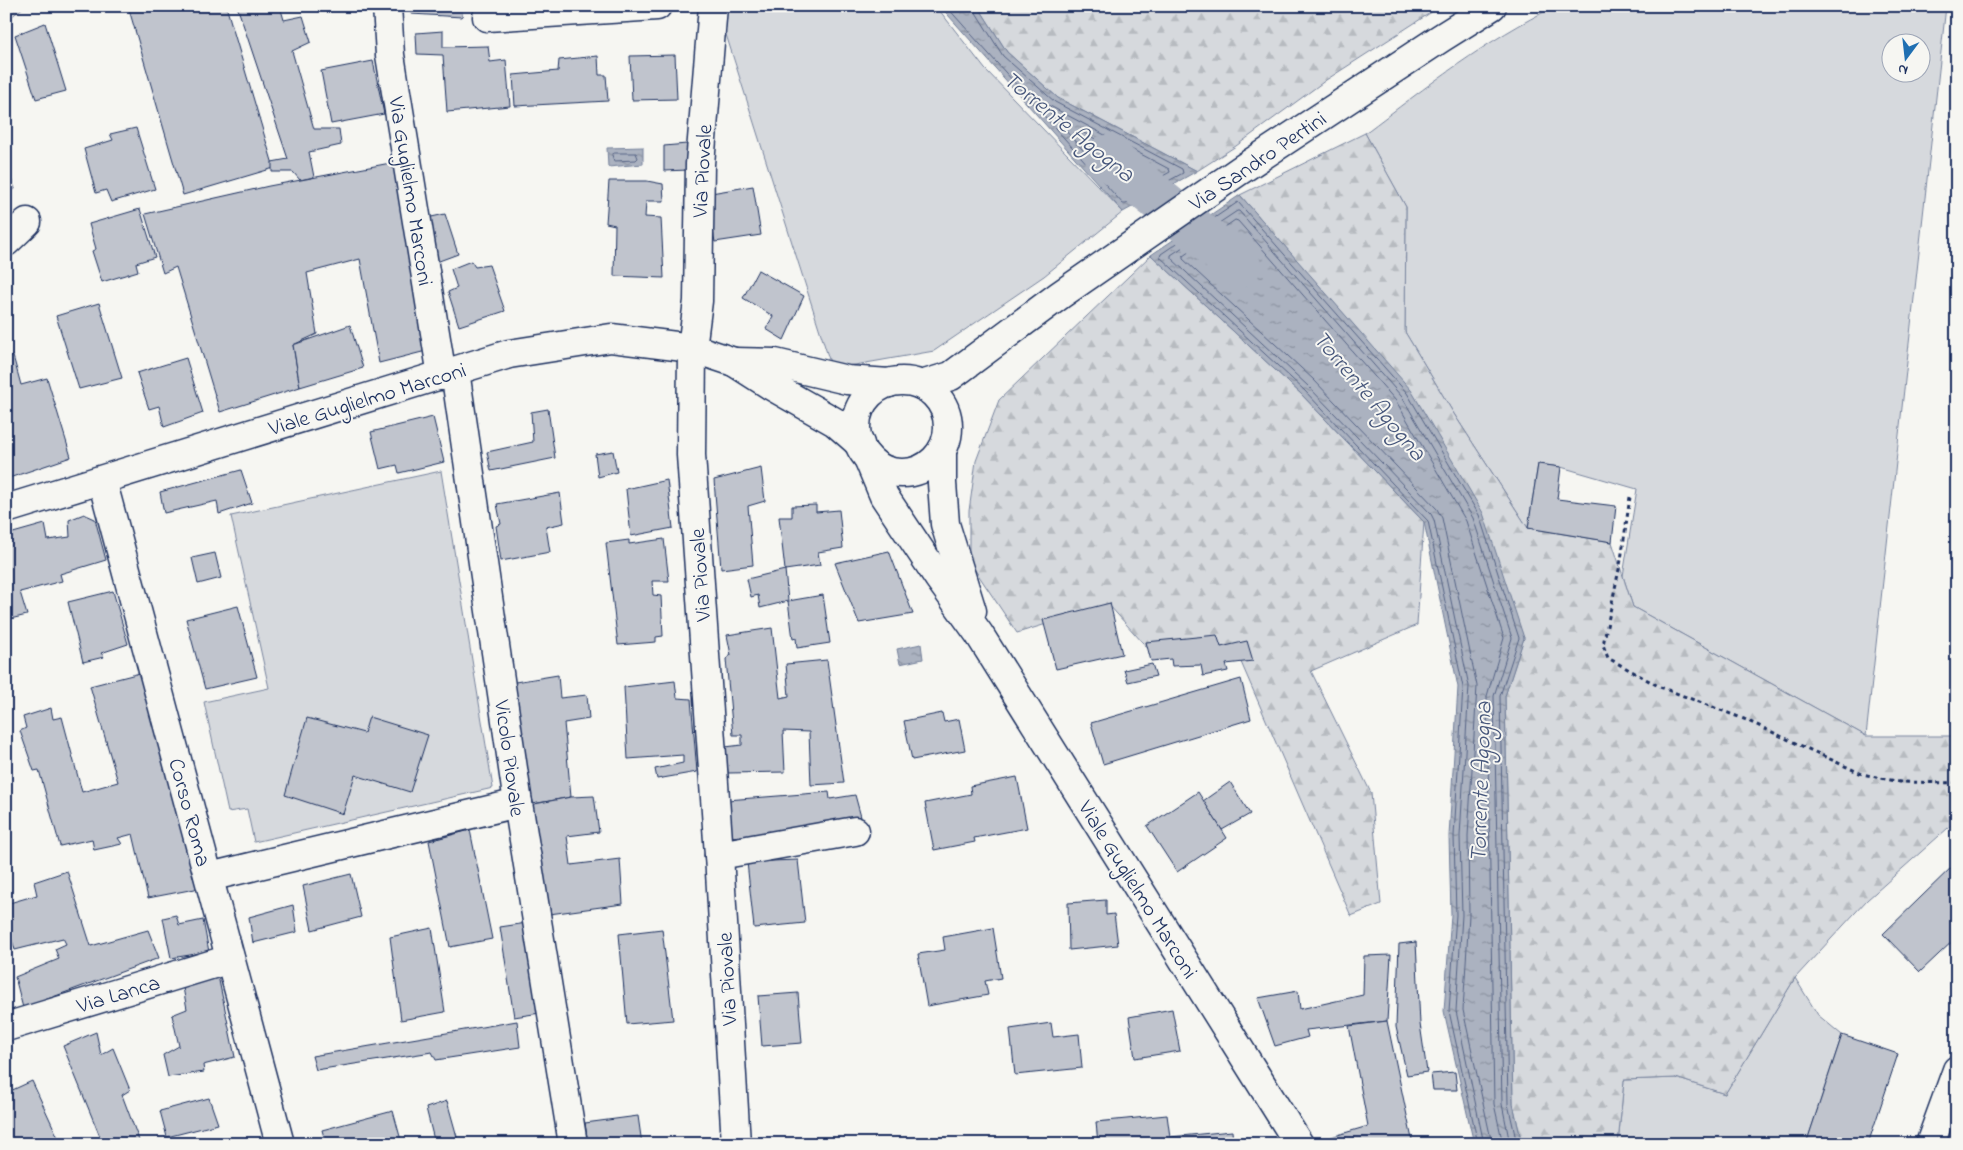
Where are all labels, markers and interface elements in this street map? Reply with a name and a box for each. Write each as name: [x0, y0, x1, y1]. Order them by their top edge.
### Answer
north arrow: [1880, 32, 1930, 82]
text: N: [1896, 58, 1910, 80]
water label: Torrente Agogna: [994, 64, 1142, 193]
street label: Via Guglielmo Marconi: [377, 93, 440, 289]
street label: Via Sandro Pertini: [1183, 104, 1334, 221]
street label: Via Piovale: [686, 123, 722, 220]
water label: Torrente Agogna: [1303, 324, 1434, 470]
street label: Viale Guglielmo Marconi: [264, 356, 471, 447]
street label: Via Piovale: [683, 527, 721, 624]
street label: Vicolo Piovale: [484, 697, 532, 819]
water label: Torrente Agogna: [1462, 700, 1503, 863]
street label: Corso Roma: [158, 755, 218, 871]
street label: Viale Guglielmo Marconi: [1067, 794, 1204, 987]
street label: Via Piovale: [711, 931, 747, 1027]
street label: Via Lanca: [72, 968, 164, 1024]

